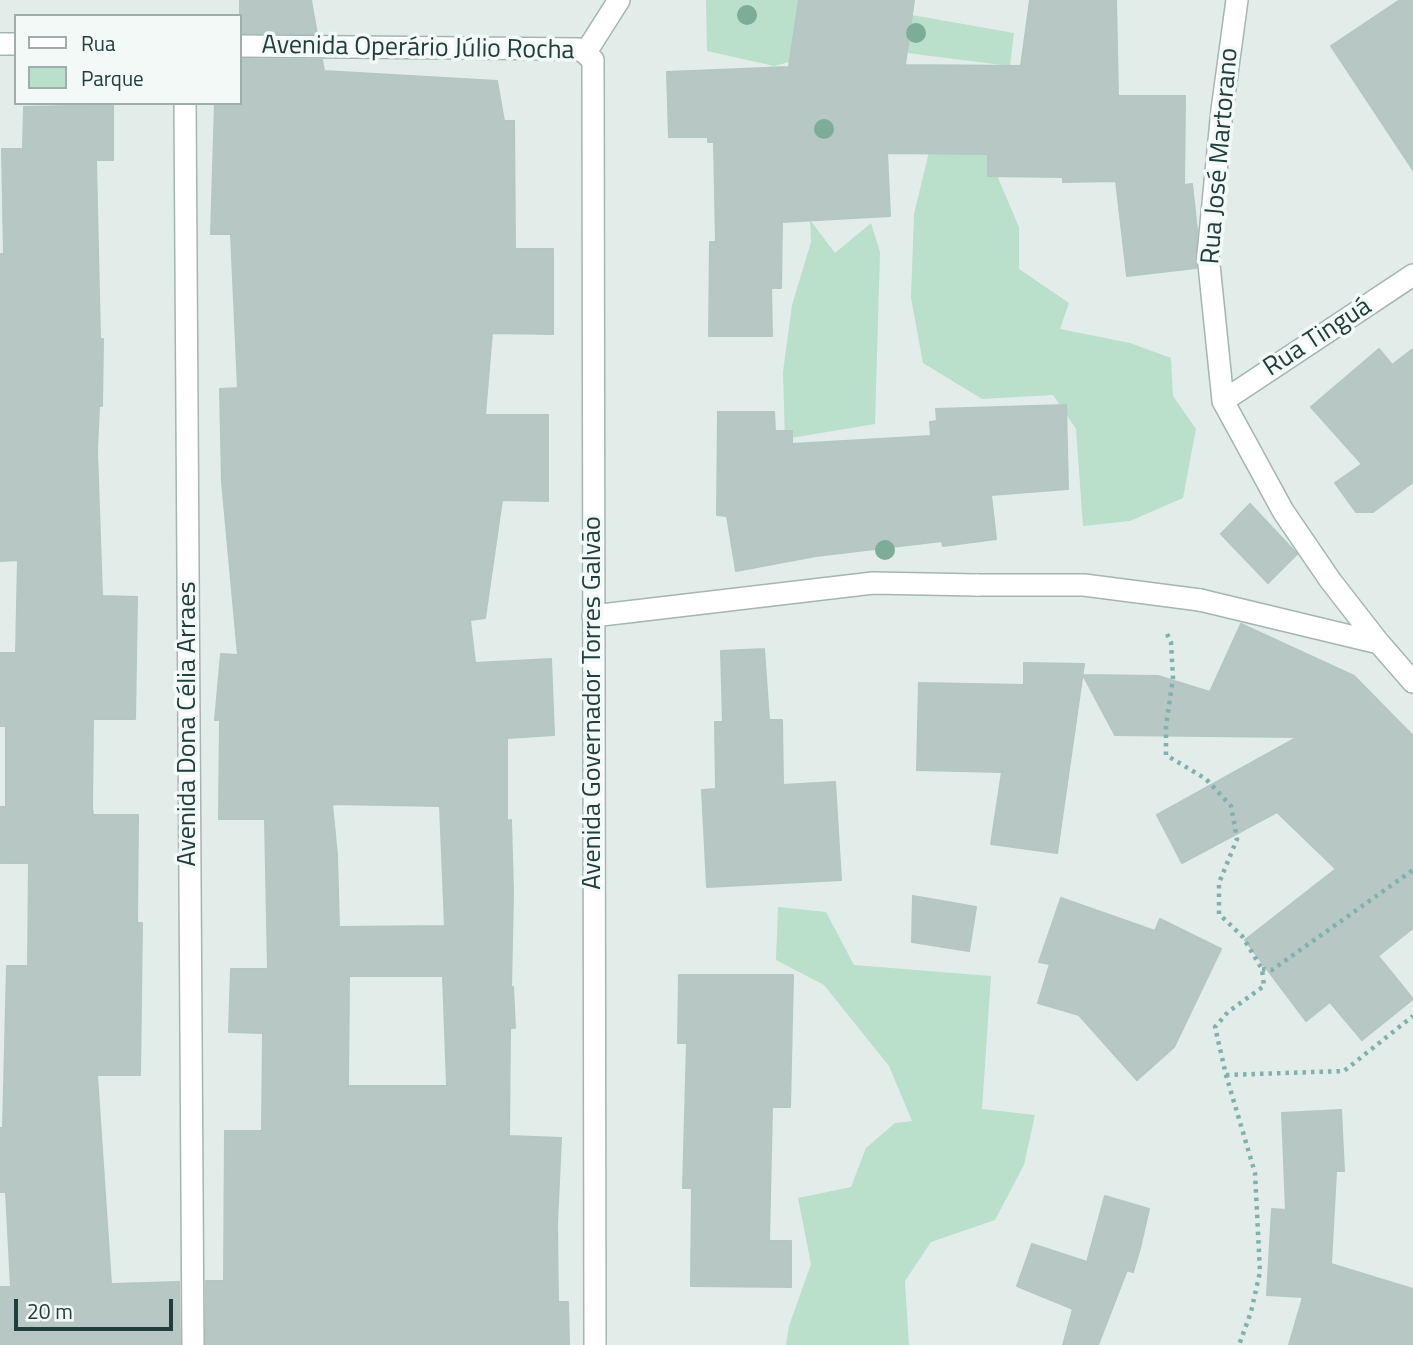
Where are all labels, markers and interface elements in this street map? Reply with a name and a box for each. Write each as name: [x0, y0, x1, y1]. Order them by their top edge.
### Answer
legend: [14, 14, 242, 105]
text: Rua: [81, 27, 116, 59]
street label: Avenida Operário Júlio Rocha: [261, 31, 575, 67]
street label: Rua José Martorano: [1196, 47, 1246, 265]
text: Parque: [81, 62, 144, 94]
street label: Rua Tinguá: [1258, 292, 1378, 384]
street label: Avenida Governador Torres Galvão: [578, 516, 610, 890]
street label: Avenida Dona Célia Arraes: [173, 582, 205, 866]
scale bar: [18, 1286, 177, 1330]
text: 20 m: [27, 1295, 73, 1327]

